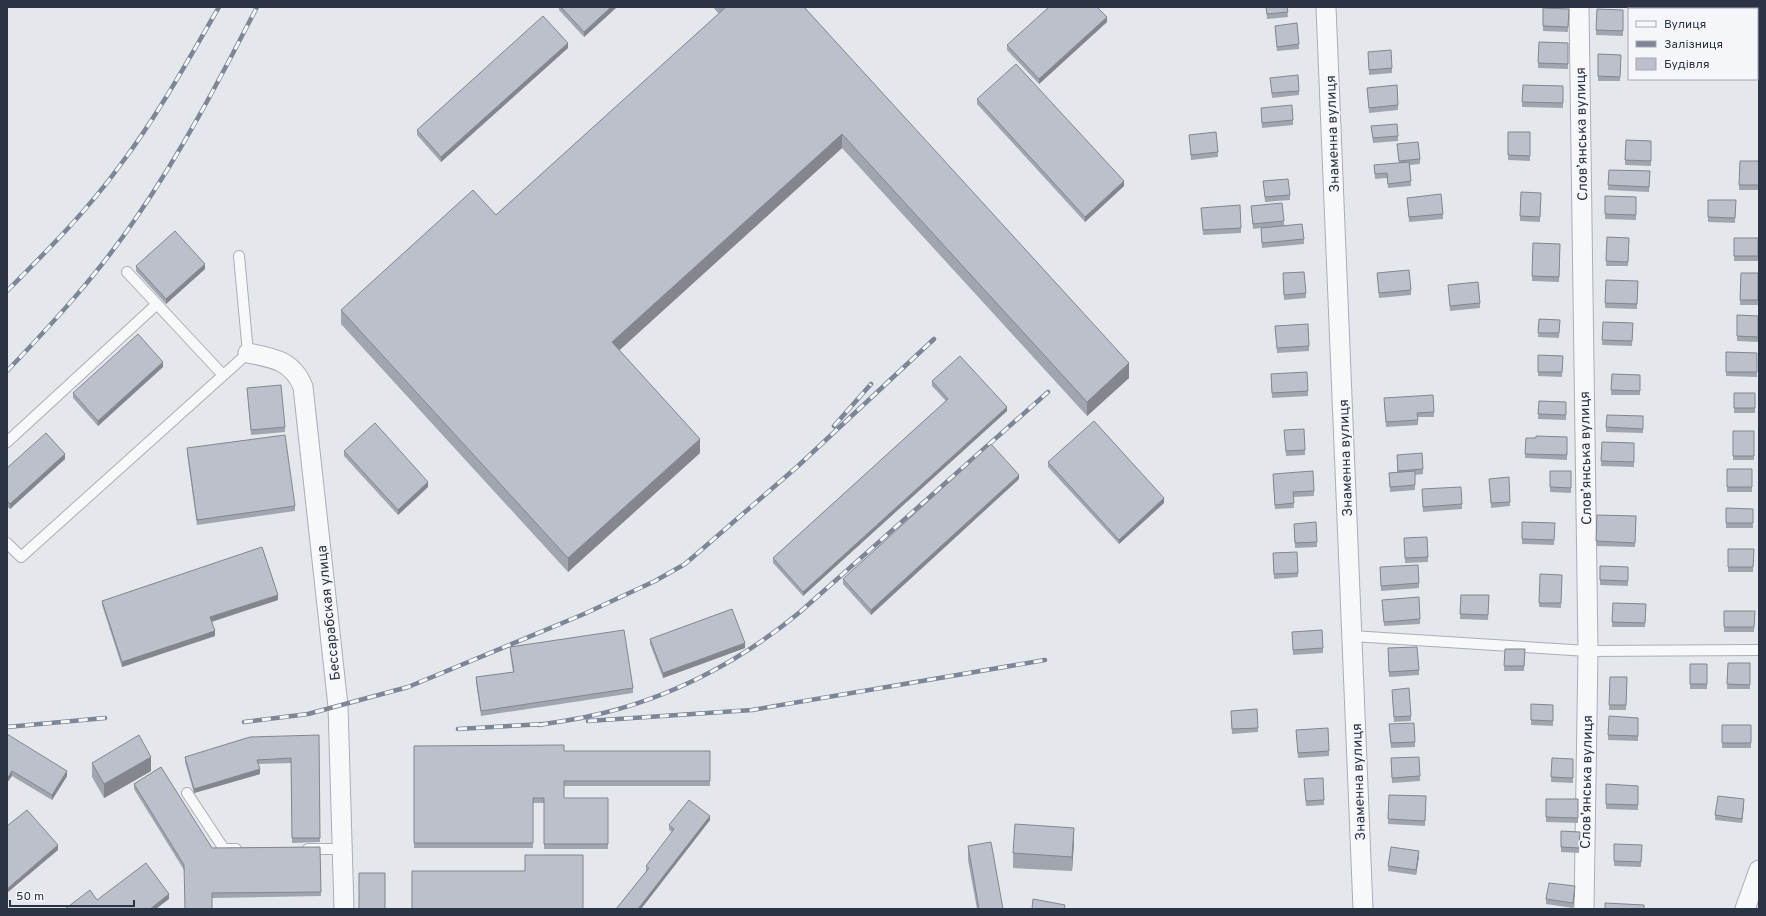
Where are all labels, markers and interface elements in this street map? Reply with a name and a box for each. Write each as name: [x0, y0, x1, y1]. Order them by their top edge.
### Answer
legend: [1628, 8, 1758, 80]
text: Вулиця: [1664, 17, 1706, 33]
text: Залізниця: [1664, 37, 1723, 53]
text: Будівля: [1664, 57, 1710, 73]
street label: Слов’янська вулиця: [1573, 67, 1592, 201]
street label: Знаменна вулиця: [1323, 75, 1344, 193]
street label: Слов’янська вулиця: [1577, 391, 1596, 525]
street label: Знаменна вулиця: [1336, 399, 1357, 517]
street label: Бессарабская улица: [314, 544, 345, 681]
street label: Слов’янська вулиця: [1578, 715, 1597, 849]
street label: Знаменна вулиця: [1349, 723, 1370, 841]
scale bar: [10, 882, 134, 908]
text: 50 m: [16, 889, 44, 905]

